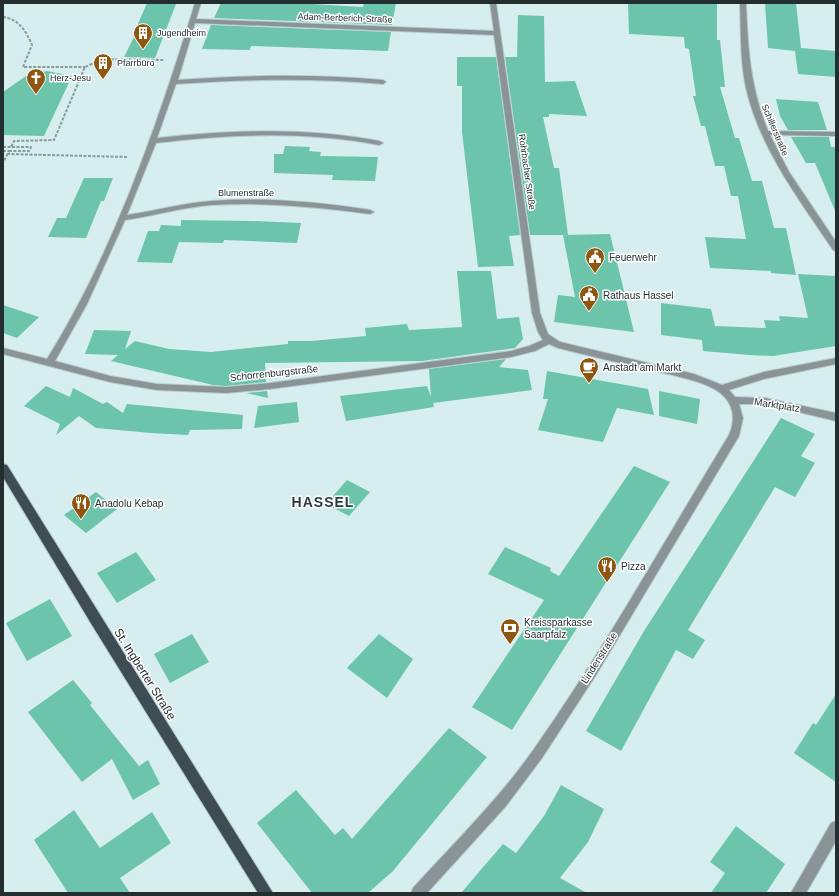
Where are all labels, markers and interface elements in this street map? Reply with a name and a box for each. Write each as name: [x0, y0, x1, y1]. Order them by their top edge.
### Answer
street label: Adam-Berberich-Straße: [297, 11, 393, 25]
building icon: Jugendheim: [132, 22, 154, 50]
place label: Jugendheim: [157, 28, 206, 38]
building icon: Pfarrbüro: [92, 52, 114, 80]
place label: Pfarrbüro: [117, 58, 155, 68]
church icon: Herz-Jesu: [25, 67, 47, 95]
place label: Herz-Jesu: [50, 73, 91, 83]
street label: Schillerstraße: [760, 103, 790, 157]
street label: Rohrbacher Straße: [517, 133, 537, 211]
street label: Blumenstraße: [218, 188, 274, 198]
public building icon: Feuerwehr: [584, 246, 606, 274]
place label: Feuerwehr: [609, 252, 657, 263]
public building icon: Rathaus Hassel: [578, 284, 600, 312]
place label: Rathaus Hassel: [603, 290, 674, 301]
cafe icon: Anstadt am Markt: [578, 356, 600, 384]
place label: Anstadt am Markt: [603, 362, 682, 373]
street label: Schorrenburgstraße: [229, 363, 319, 383]
street label: Marktplatz: [753, 396, 801, 414]
restaurant icon: Anadolu Kebap: [70, 492, 92, 520]
district label: HASSEL: [292, 494, 354, 510]
place label: Anadolu Kebap: [95, 498, 164, 509]
restaurant icon: Pizza: [596, 555, 618, 583]
place label: Pizza: [621, 561, 646, 572]
bank icon: Kreissparkasse Saarpfalz: [499, 617, 521, 645]
place label: Kreissparkasse Saarpfalz: [524, 617, 593, 640]
street label: St. Ingberter Straße: [111, 626, 179, 723]
street label: Lindenstraße: [579, 630, 619, 686]

